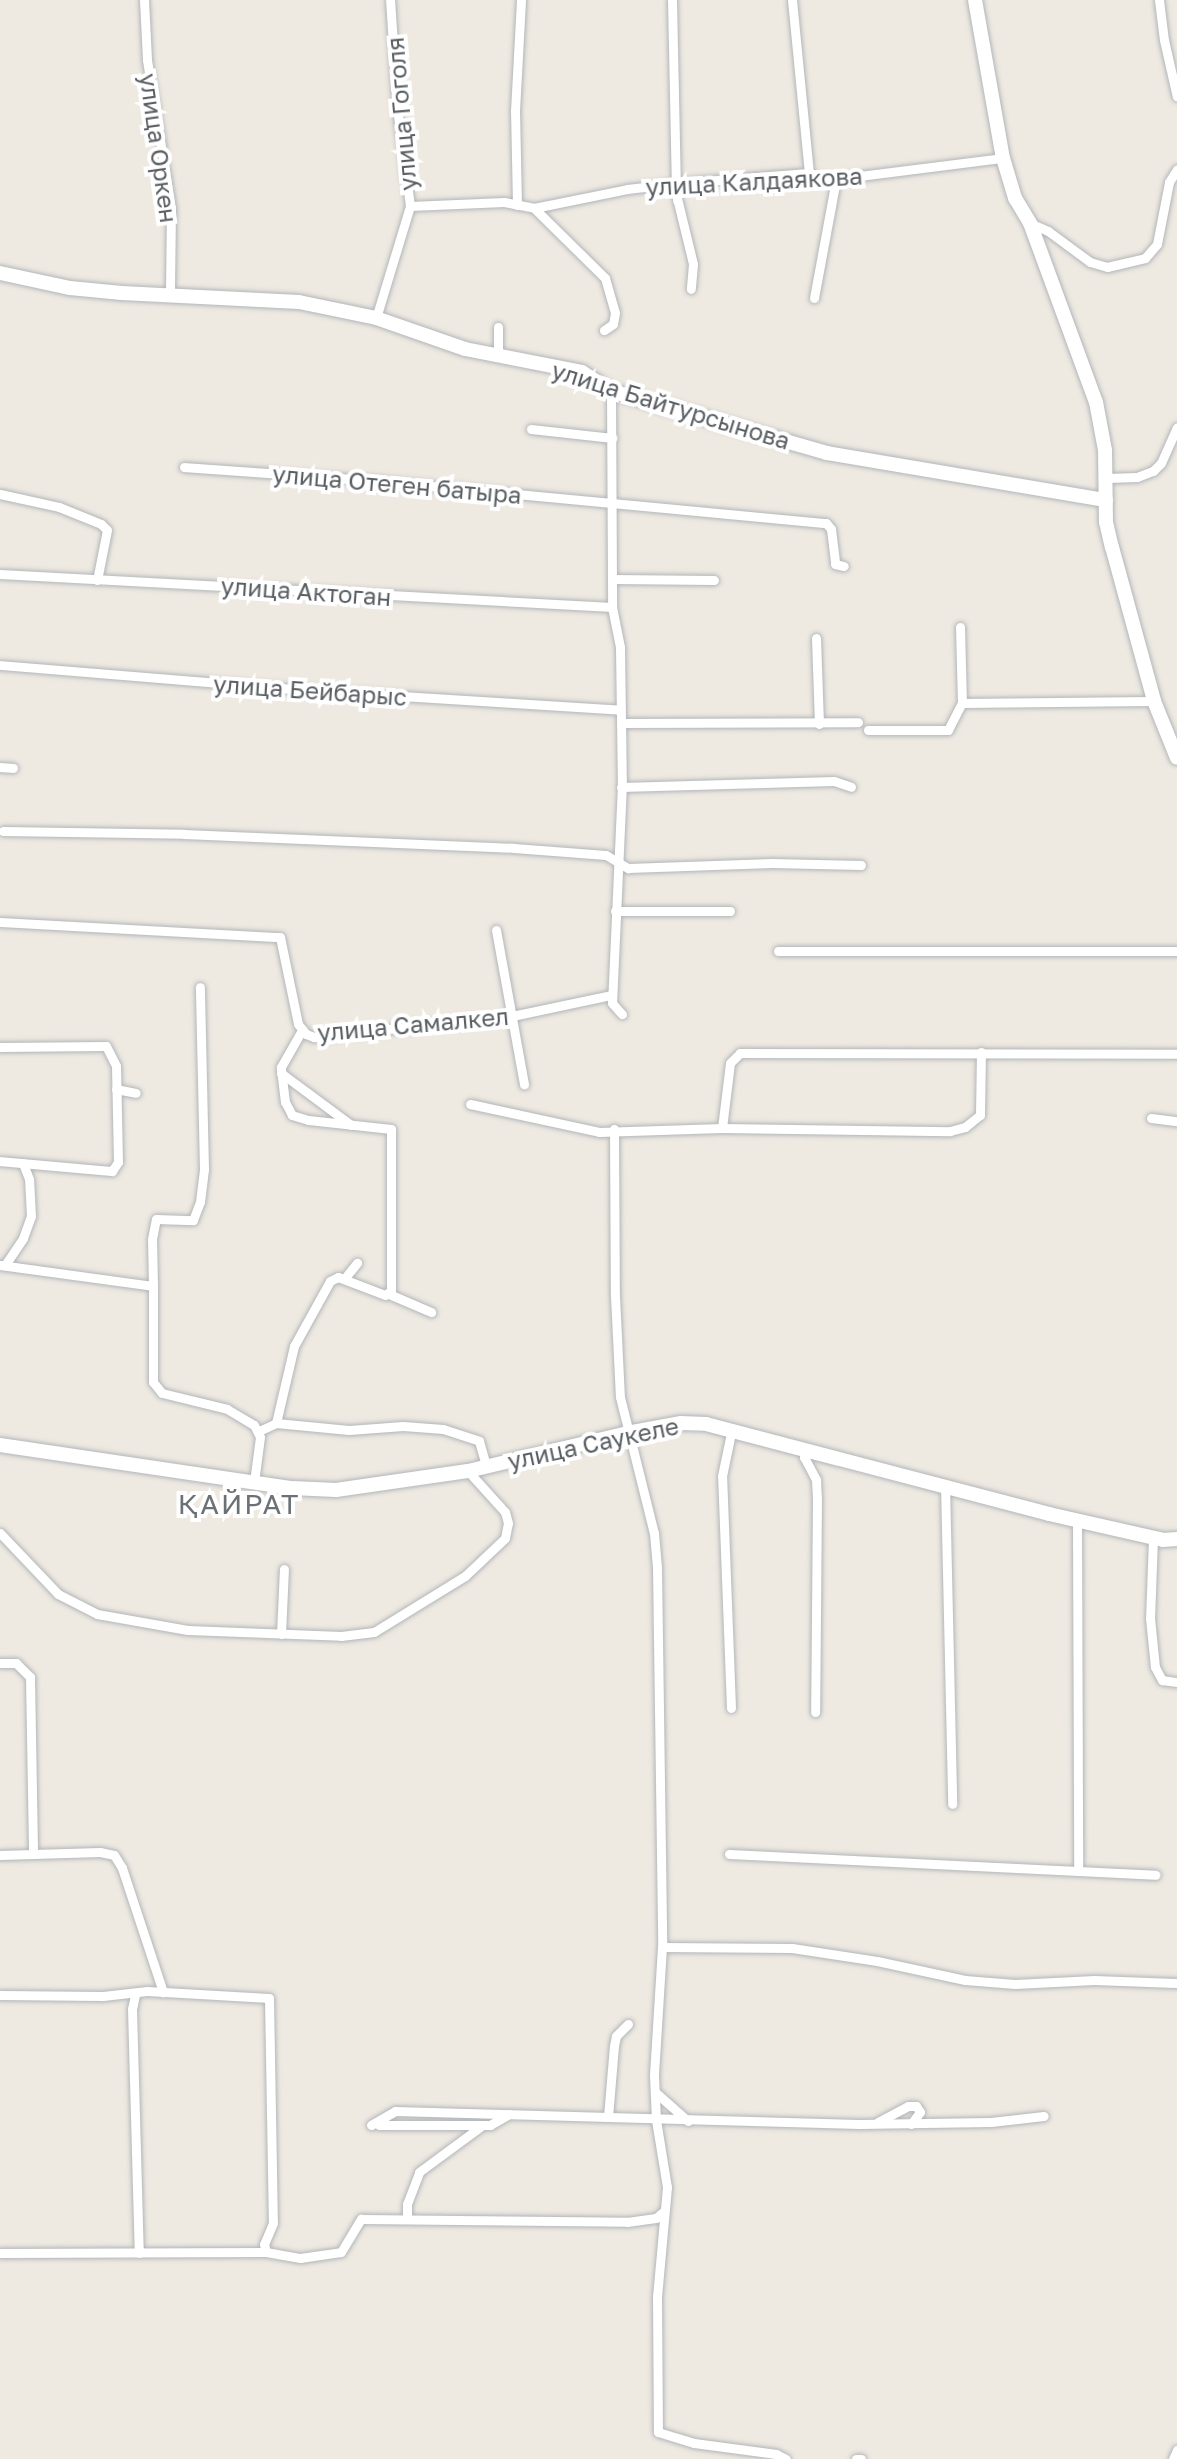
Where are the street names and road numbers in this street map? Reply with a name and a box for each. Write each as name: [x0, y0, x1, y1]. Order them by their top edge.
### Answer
street label: улица Гоголя: [380, 36, 422, 192]
street label: улица Оркен: [134, 71, 184, 225]
street label: улица Калдаякова: [645, 161, 863, 201]
street label: улица Байтурсынова: [548, 355, 794, 455]
street label: улица Отеген батыра: [271, 459, 523, 509]
street label: улица Актоган: [220, 571, 392, 611]
street label: улица Бейбарыс: [212, 669, 408, 711]
street label: улица Самалкел: [316, 1001, 510, 1047]
street label: улица Саукеле: [505, 1411, 681, 1475]

